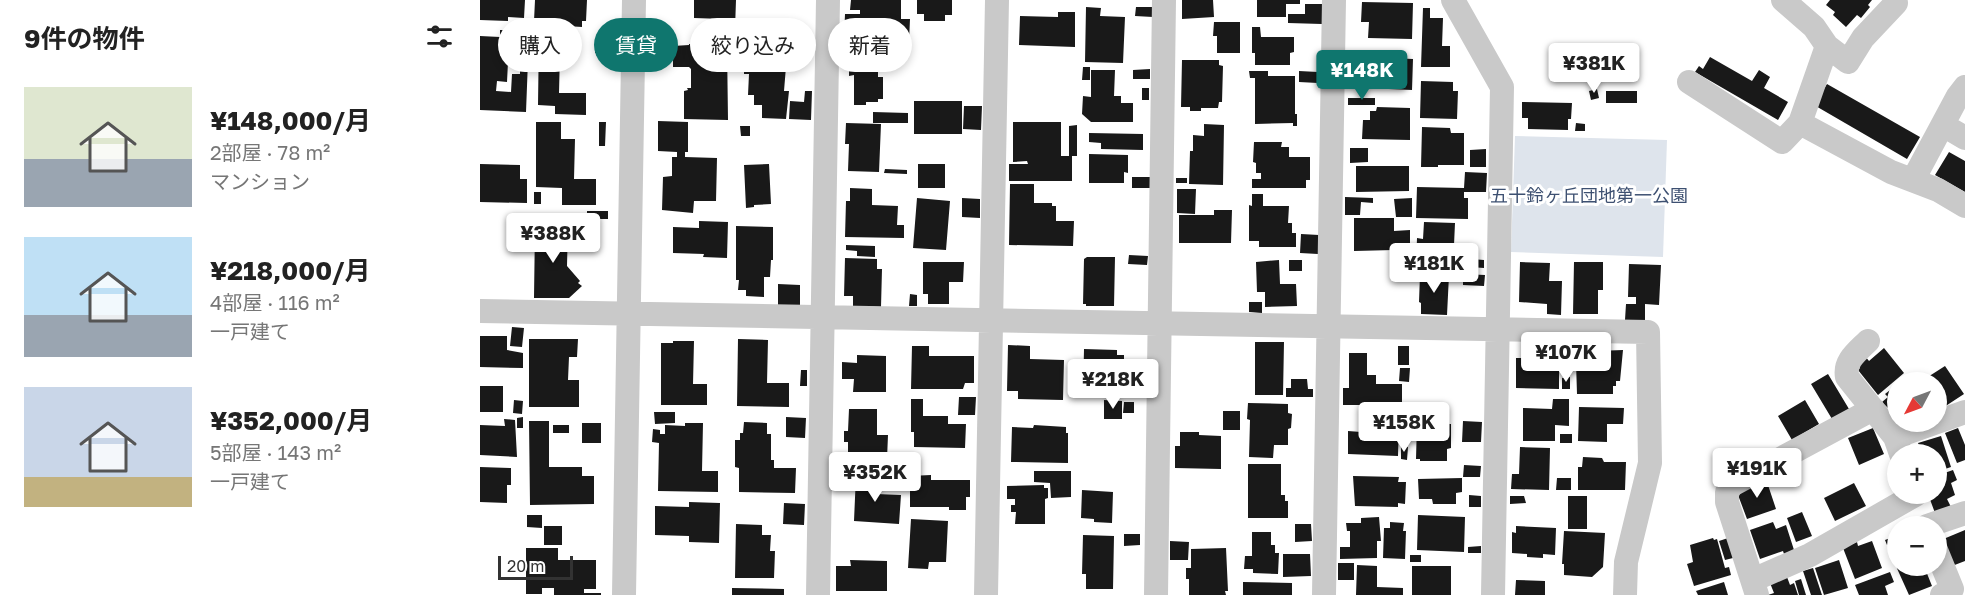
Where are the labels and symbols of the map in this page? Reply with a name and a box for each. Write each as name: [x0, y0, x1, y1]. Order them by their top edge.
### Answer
pin: ¥381K: [1552, 43, 1636, 94]
pin: ¥148K: [1320, 50, 1404, 101]
park label: 五十鈴ヶ丘団地第一公園: [1490, 184, 1688, 206]
pin: ¥388K: [511, 213, 595, 264]
pin: ¥181K: [1392, 243, 1476, 294]
pin: ¥107K: [1524, 332, 1608, 383]
pin: ¥218K: [1071, 359, 1155, 410]
north arrow: [1887, 372, 1947, 432]
pin: ¥158K: [1362, 402, 1446, 453]
pin: ¥191K: [1715, 448, 1799, 499]
pin: ¥352K: [833, 452, 917, 503]
scale bar: [498, 553, 573, 580]

